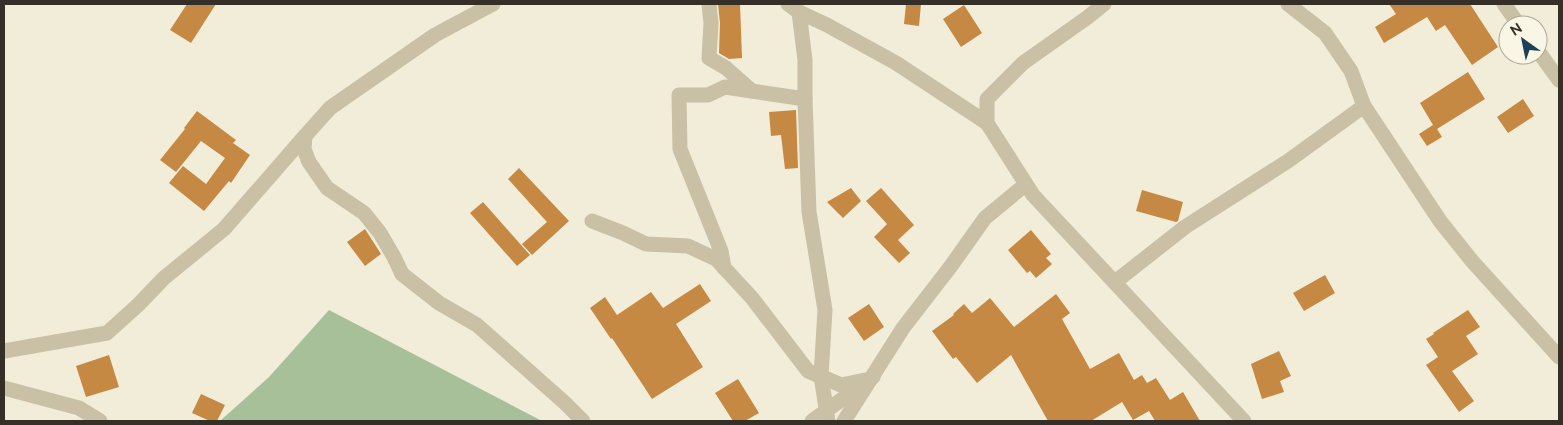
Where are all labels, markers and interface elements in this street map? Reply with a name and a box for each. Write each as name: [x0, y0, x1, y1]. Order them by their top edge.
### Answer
north arrow: [1498, 15, 1548, 65]
text: N: [1507, 19, 1525, 39]

